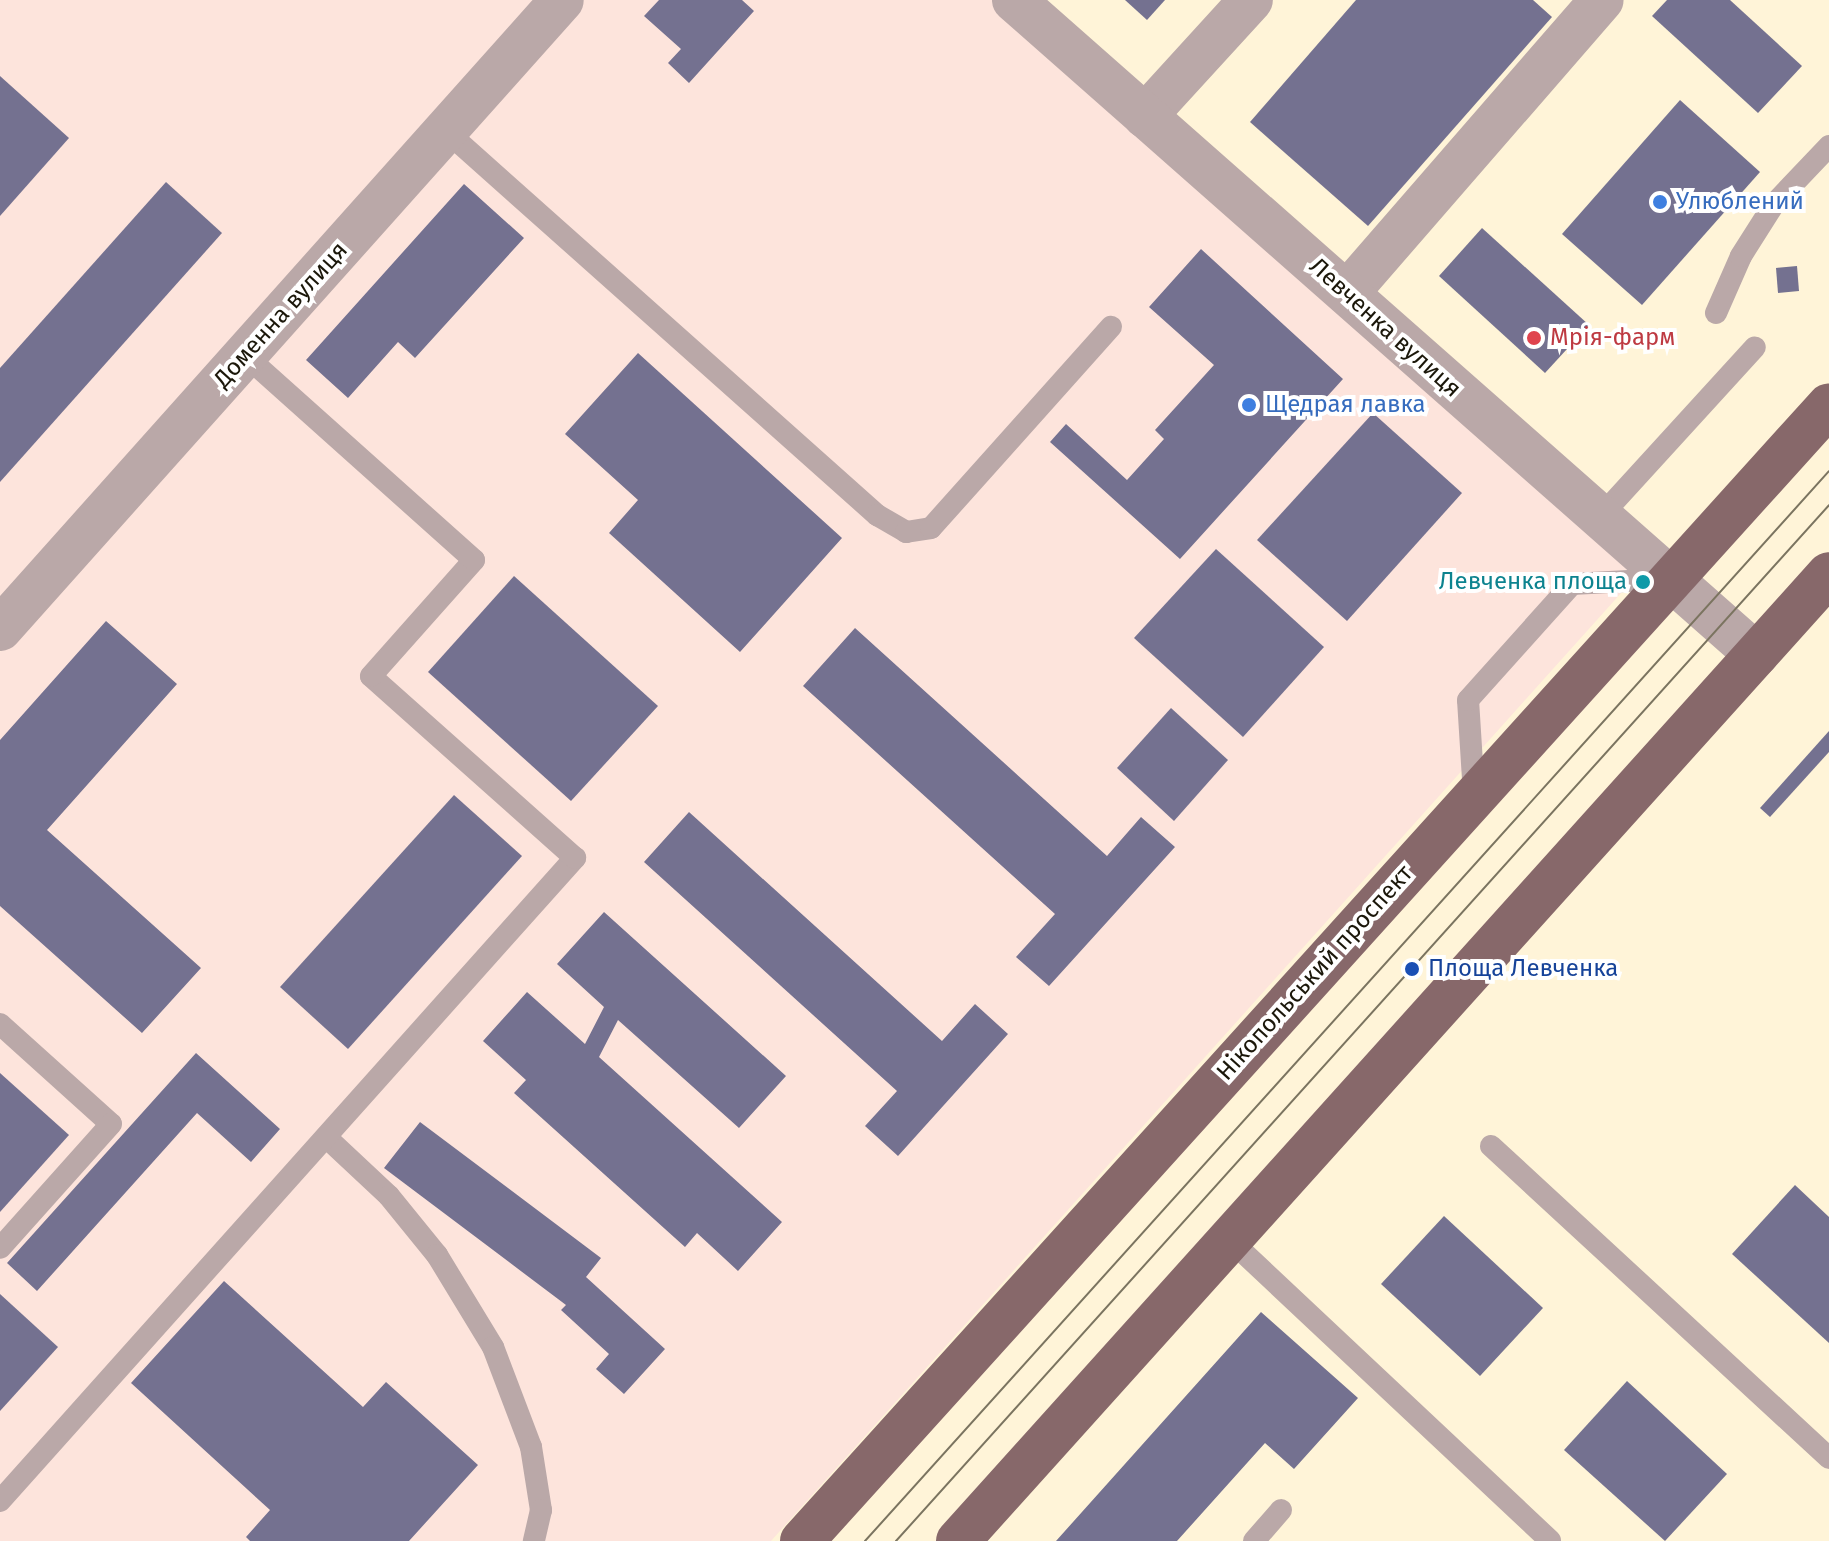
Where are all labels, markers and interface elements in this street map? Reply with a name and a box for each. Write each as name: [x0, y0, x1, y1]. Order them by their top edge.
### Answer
place label: Улюблений: [1676, 188, 1804, 216]
marker: Улюблений: [1651, 193, 1669, 211]
street label: Доменна вулиця: [208, 236, 354, 394]
street label: Левченка вулиця: [1303, 252, 1467, 404]
place label: Мрія-фарм: [1550, 324, 1675, 352]
marker: Мрія-фарм: [1525, 329, 1543, 347]
place label: Щедрая лавка: [1265, 391, 1426, 419]
marker: Щедрая лавка: [1240, 396, 1258, 414]
place label: Левченка площа: [1439, 568, 1627, 596]
marker: Левченка площа: [1634, 573, 1652, 591]
street label: Нікопольський проспект: [1211, 860, 1419, 1086]
place label: Площа Левченка: [1428, 955, 1618, 983]
marker: Площа Левченка: [1403, 960, 1421, 978]

